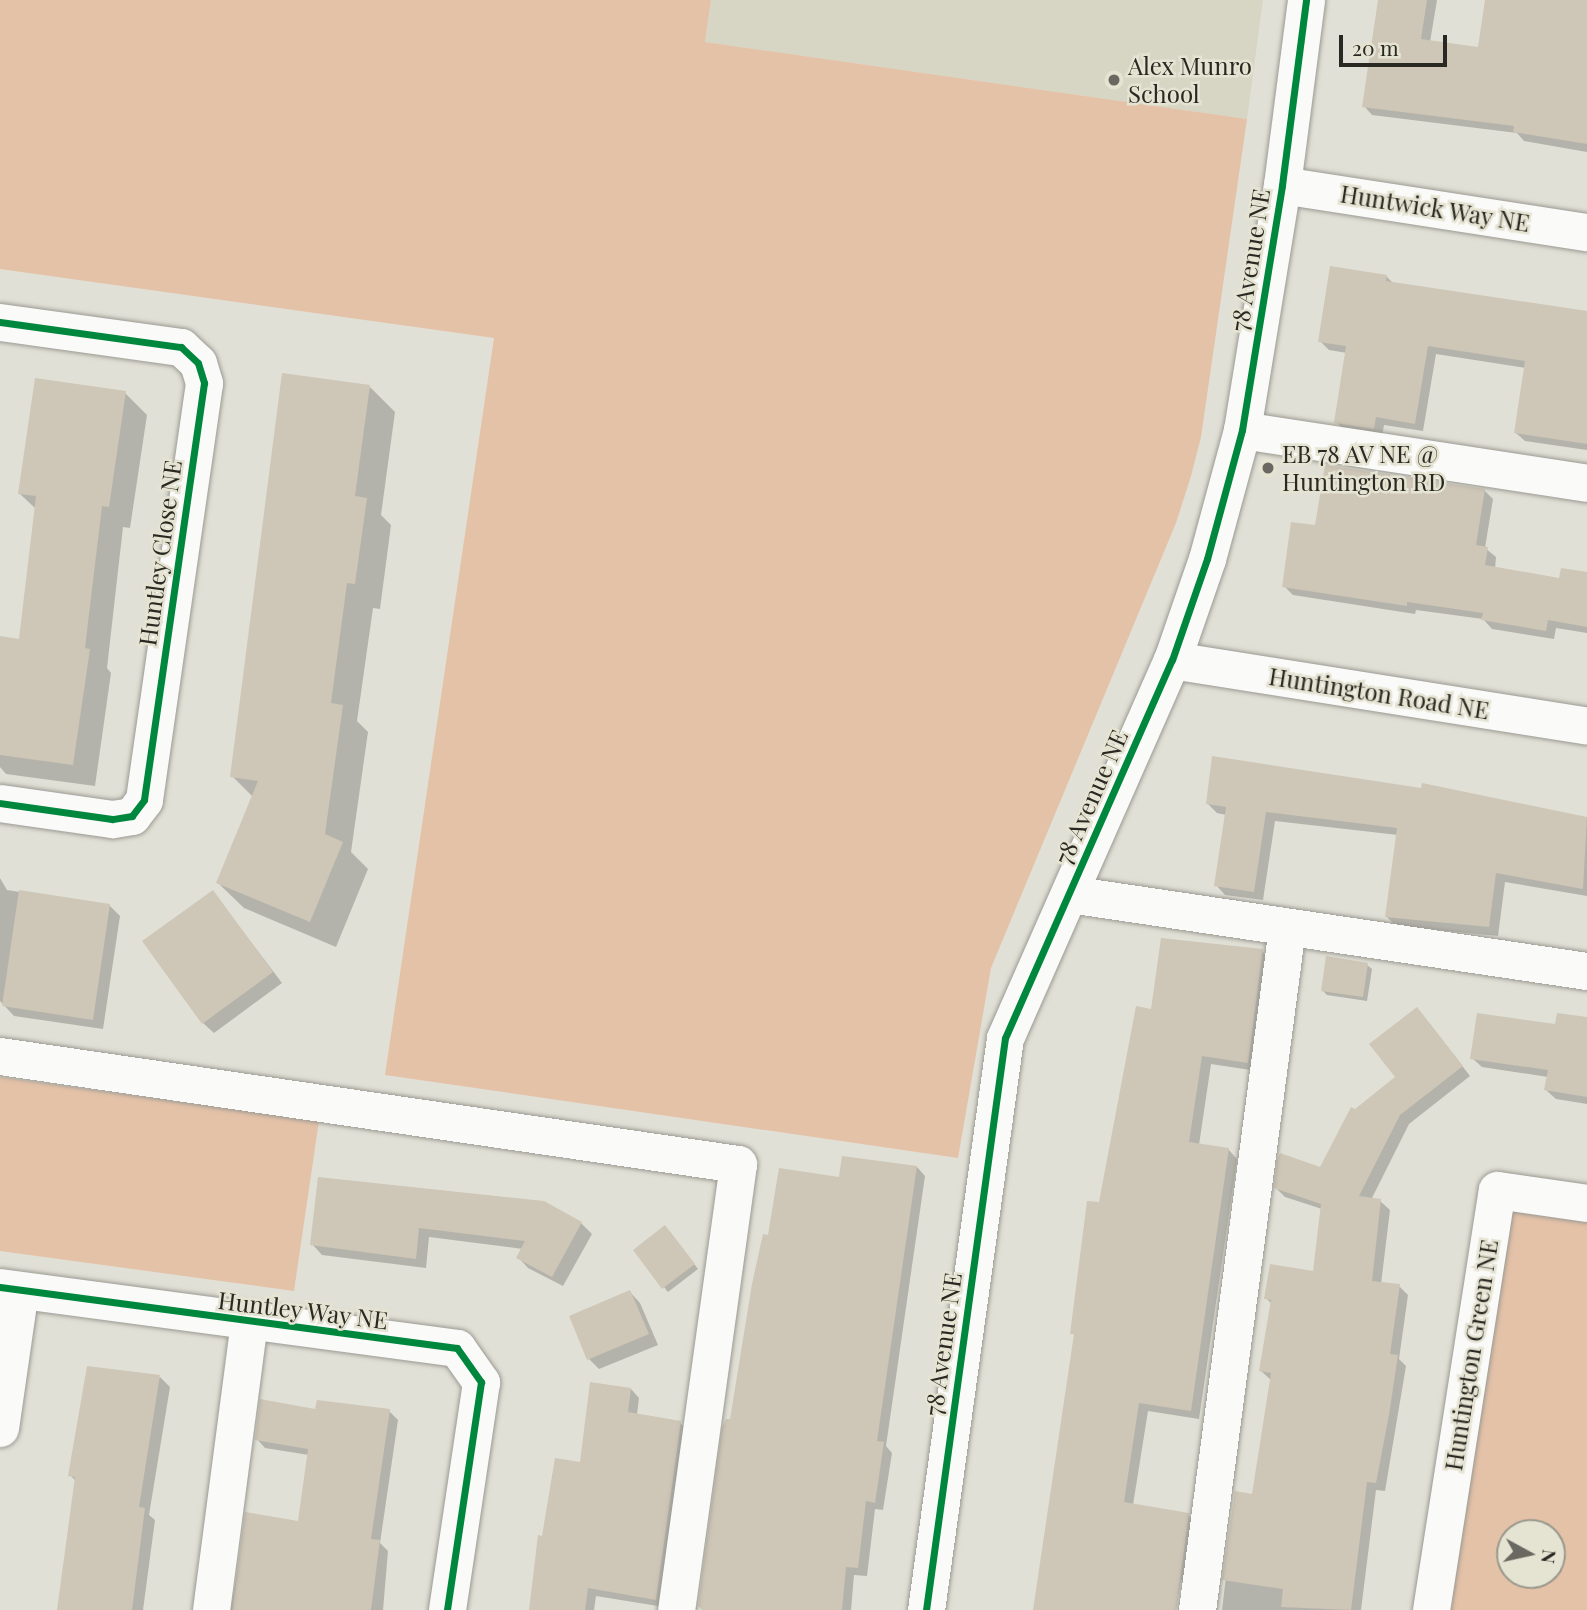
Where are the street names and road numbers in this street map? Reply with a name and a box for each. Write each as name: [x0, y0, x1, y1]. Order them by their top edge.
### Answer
street label: Huntwick Way NE: [1337, 179, 1533, 237]
street label: 78 Avenue NE: [1224, 186, 1276, 334]
street label: Huntley Close NE: [133, 458, 187, 648]
street label: Huntington Road NE: [1267, 661, 1491, 725]
street label: 78 Avenue NE: [1048, 725, 1134, 869]
street label: Huntington Green NE: [1439, 1237, 1503, 1473]
street label: 78 Avenue NE: [919, 1270, 967, 1418]
street label: Huntley Way NE: [215, 1285, 391, 1335]

